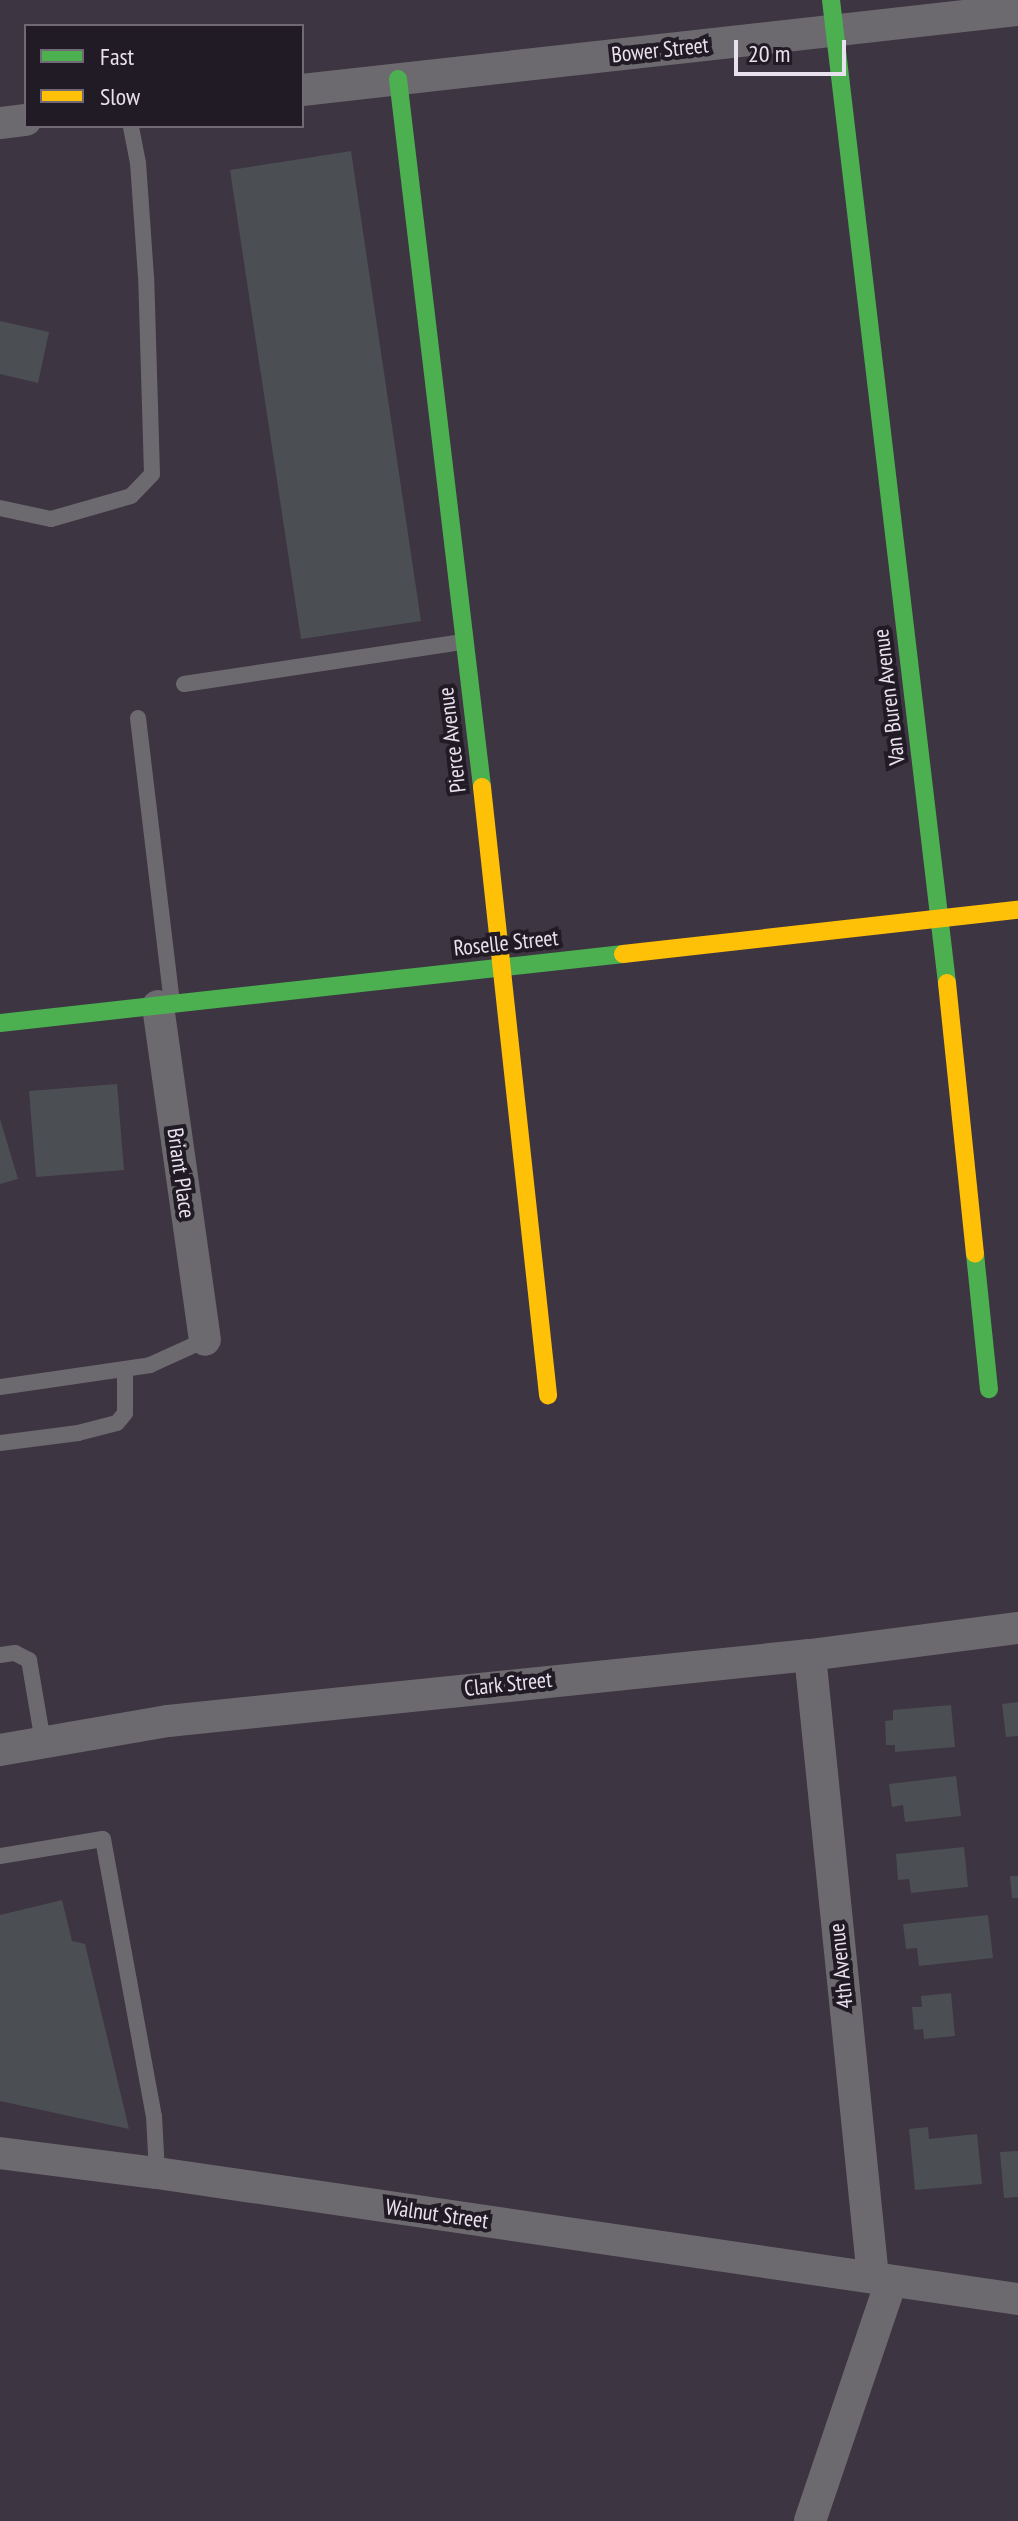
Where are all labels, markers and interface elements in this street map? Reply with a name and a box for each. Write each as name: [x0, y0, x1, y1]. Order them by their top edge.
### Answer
legend: [24, 24, 304, 128]
scale bar: [738, 24, 850, 74]
street label: Bower Street: [610, 32, 710, 68]
text: 20 m: [748, 38, 790, 69]
text: Fast: [100, 41, 134, 72]
text: Slow: [100, 81, 140, 112]
street label: Van Buren Avenue: [868, 627, 910, 767]
street label: Pierce Avenue: [432, 685, 472, 795]
street label: Roselle Street: [452, 924, 560, 962]
street label: Briant Place: [162, 1126, 200, 1220]
street label: Clark Street: [462, 1666, 554, 1702]
street label: 4th Avenue: [823, 1922, 859, 2010]
street label: Walnut Street: [384, 2194, 490, 2234]

